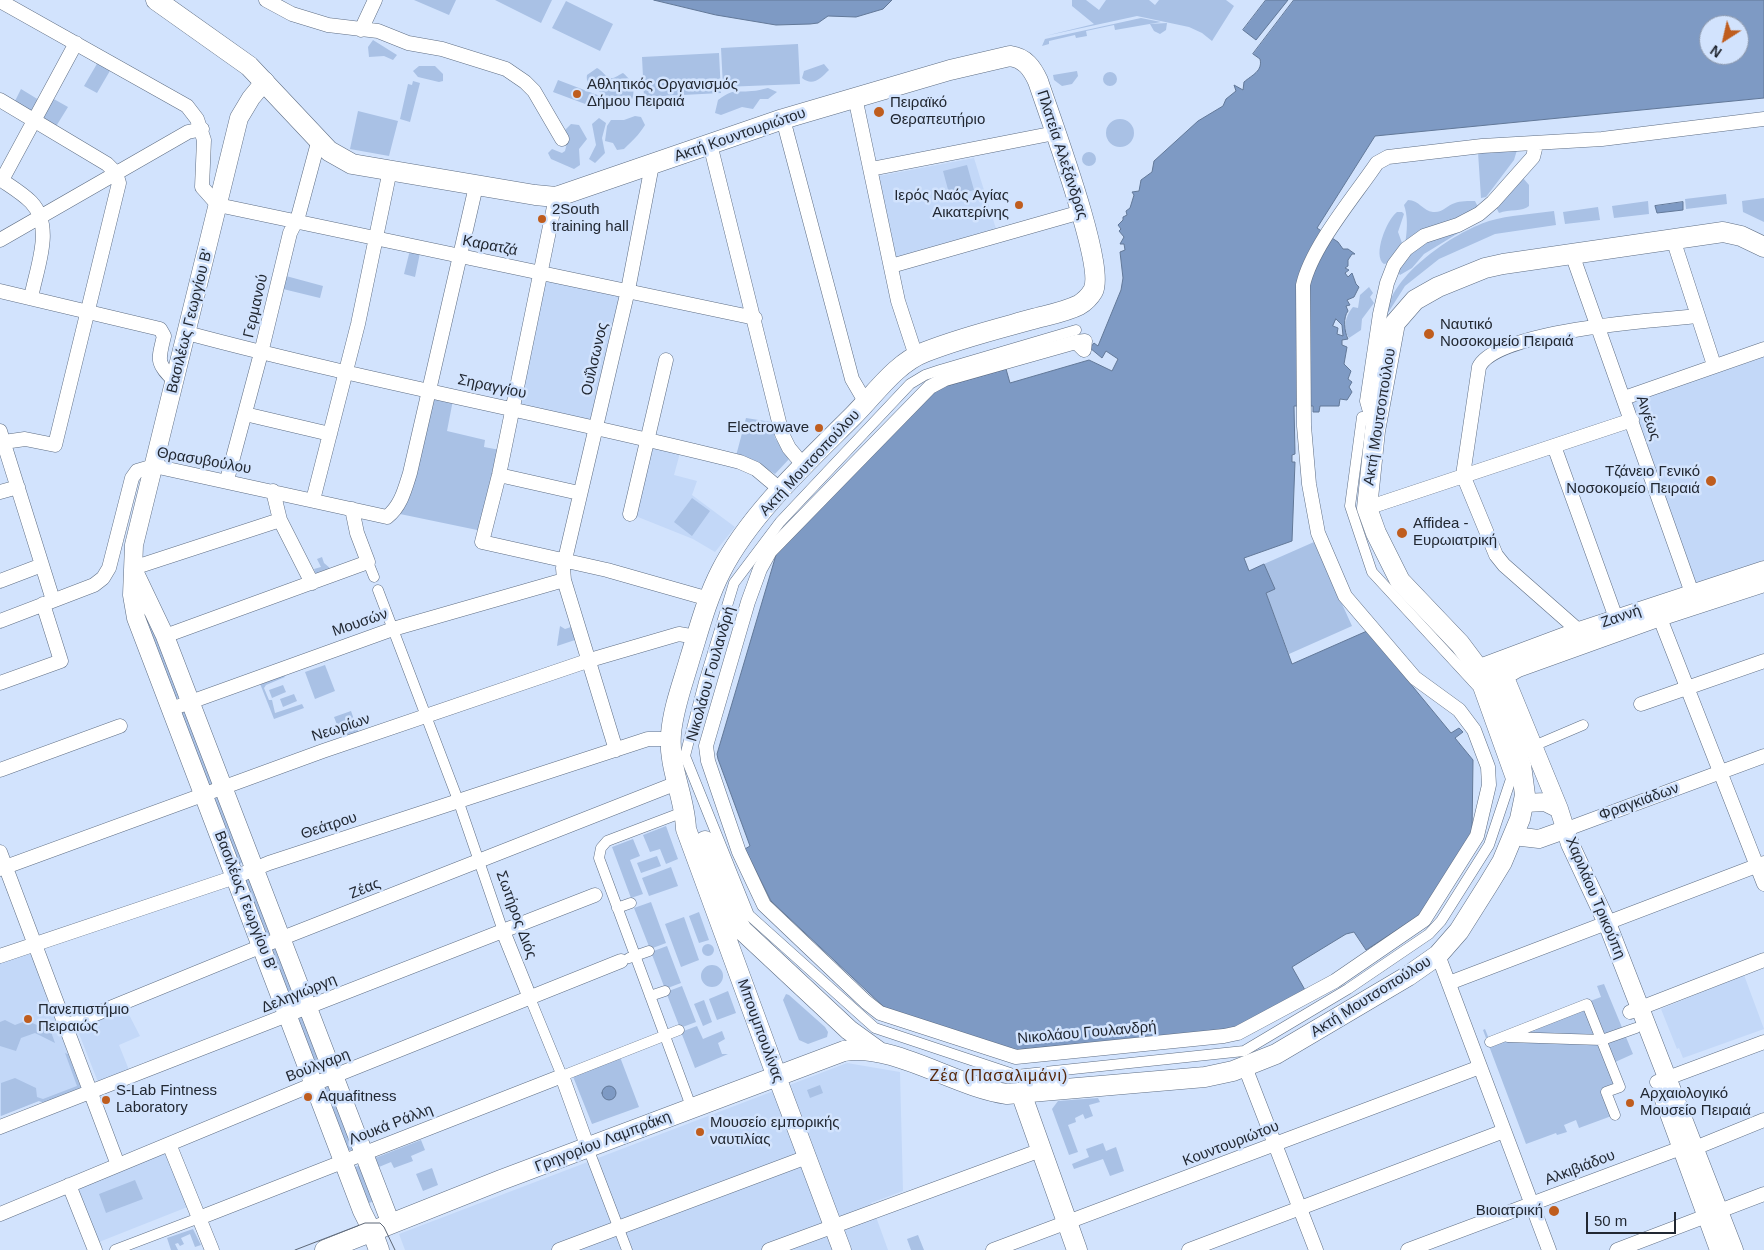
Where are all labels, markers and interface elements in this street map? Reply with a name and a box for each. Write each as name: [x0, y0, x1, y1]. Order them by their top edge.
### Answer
north arrow: [1699, 15, 1749, 65]
text: N: [1707, 42, 1725, 61]
place label: Αθλητικός Οργανισμός Δήμου Πειραιά: [587, 76, 738, 111]
marker: Αθλητικός Οργανισμός Δήμου Πειραιά: [571, 88, 583, 100]
street label: Πλατεία Αλεξάνδρας: [1033, 88, 1091, 222]
place label: Πειραϊκό Θεραπευτήριο: [890, 94, 985, 129]
street label: Ακτή Κουντουριώτου: [672, 104, 808, 166]
marker: Πειραϊκό Θεραπευτήριο: [872, 105, 886, 119]
place label: Ιερός Ναός Αγίας Αικατερίνης: [894, 187, 1009, 222]
marker: Ιερός Ναός Αγίας Αικατερίνης: [1013, 199, 1025, 211]
place label: 2South training hall: [552, 201, 629, 236]
marker: 2South training hall: [536, 213, 548, 225]
street label: Καρατζά: [461, 232, 519, 260]
street label: Βασιλέως Γεωργίου Β': [163, 247, 217, 395]
street label: Γερμανού: [240, 272, 272, 340]
place label: Ναυτικό Νοσοκομείο Πειραιά: [1440, 316, 1574, 351]
street label: Ουΐλσωνος: [578, 321, 612, 397]
marker: Ναυτικό Νοσοκομείο Πειραιά: [1422, 327, 1436, 341]
street label: Ακτή Μουτσοπούλου: [1360, 347, 1400, 487]
street label: Σηραγγίου: [456, 371, 528, 403]
street label: Αιγέως: [1632, 393, 1664, 443]
street label: Ακτή Μουτσοπούλου: [756, 406, 864, 520]
place label: Electrowave: [727, 419, 809, 437]
marker: Electrowave: [813, 422, 825, 434]
street label: Θρασυβούλου: [155, 444, 253, 478]
place label: Τζάνειο Γενικό Νοσοκομείο Πειραιά: [1566, 463, 1700, 498]
marker: Τζάνειο Γενικό Νοσοκομείο Πειραιά: [1704, 474, 1718, 488]
place label: Affidea - Ευρωιατρική: [1413, 515, 1497, 550]
marker: Affidea - Ευρωιατρική: [1395, 526, 1409, 540]
street label: Ζαννή: [1599, 602, 1643, 632]
street label: Νικολάου Γουλανδρή: [683, 604, 739, 744]
street label: Μουσών: [330, 605, 390, 641]
street label: Νεωρίων: [310, 710, 372, 746]
street label: Φραγκιάδων: [1597, 779, 1681, 825]
street label: Θεάτρου: [299, 808, 359, 844]
street label: Βασιλέως Γεωργίου Β': [210, 829, 280, 973]
street label: Χαριλάου Τρικούπη: [1561, 834, 1629, 962]
street label: Σωτήρος Διός: [492, 869, 540, 961]
street label: Ζέας: [347, 875, 383, 903]
street label: Ακτή Μουτσοπούλου: [1307, 953, 1435, 1041]
street label: Δεληγιώργη: [259, 971, 339, 1017]
street label: Μπουμπουλίνας: [733, 977, 787, 1085]
place label: Πανεπιστήμιο Πειραιώς: [38, 1001, 129, 1036]
marker: Πανεπιστήμιο Πειραιώς: [22, 1013, 34, 1025]
street label: Νικολάου Γουλανδρή: [1017, 1018, 1157, 1048]
street label: Βούλγαρη: [283, 1046, 353, 1086]
district label: Ζέα (Πασαλιμάνι): [928, 1067, 1070, 1087]
place label: S-Lab Fintness Laboratory: [116, 1082, 217, 1117]
place label: Αρχαιολογικό Μουσείο Πειραιά: [1640, 1085, 1751, 1120]
place label: Aquafitness: [318, 1088, 396, 1106]
marker: Aquafitness: [302, 1091, 314, 1103]
marker: S-Lab Fintness Laboratory: [100, 1094, 112, 1106]
marker: Αρχαιολογικό Μουσείο Πειραιά: [1624, 1097, 1636, 1109]
street label: Λουκά Ράλλη: [346, 1101, 436, 1149]
street label: Γρηγορίου Λαμπράκη: [532, 1108, 674, 1176]
place label: Μουσείο εμπορικής ναυτιλίας: [710, 1114, 840, 1149]
street label: Κουντουριώτου: [1180, 1117, 1282, 1171]
marker: Μουσείο εμπορικής ναυτιλίας: [694, 1126, 706, 1138]
street label: Αλκιβιάδου: [1542, 1146, 1618, 1190]
place label: Βιοιατρική: [1476, 1202, 1543, 1220]
scale bar: [1589, 1202, 1679, 1234]
marker: Βιοιατρική: [1547, 1204, 1561, 1218]
text: 50 m: [1594, 1212, 1627, 1229]

